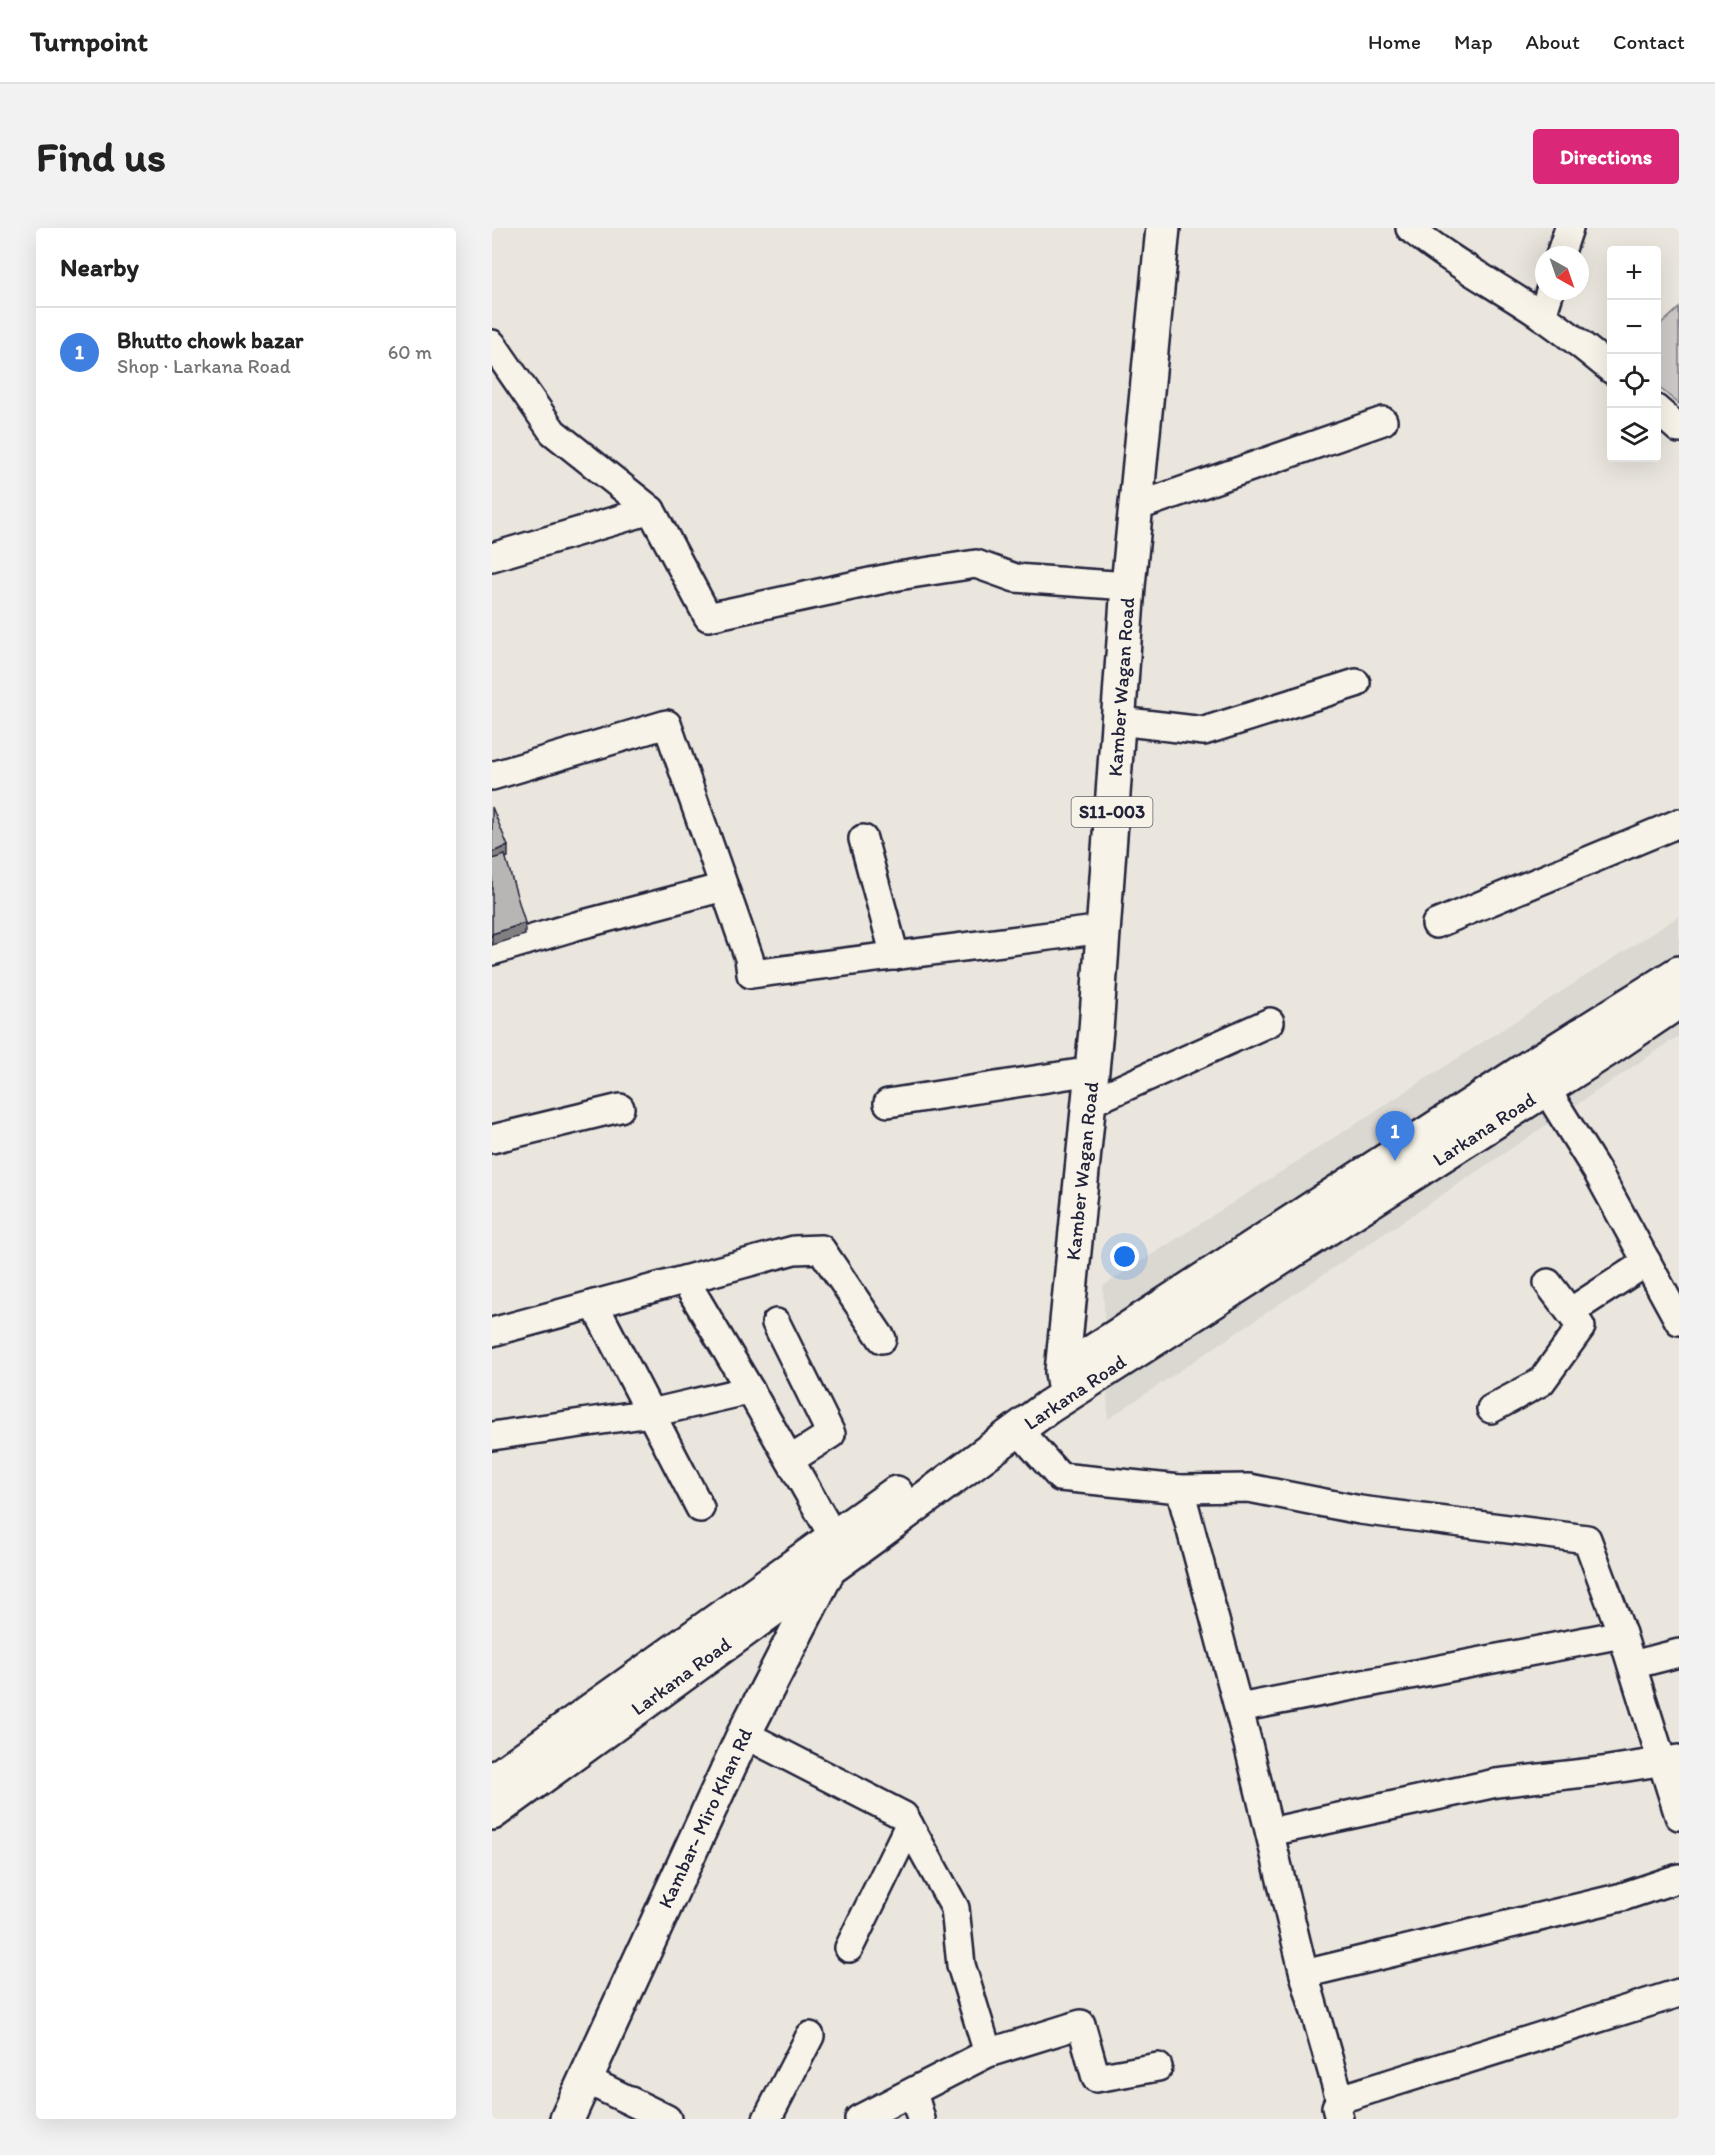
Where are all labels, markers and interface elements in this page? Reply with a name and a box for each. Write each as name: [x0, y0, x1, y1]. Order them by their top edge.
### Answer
text: Turnpoint: [30, 24, 148, 58]
text: Home: [1368, 29, 1421, 54]
text: Map: [1454, 29, 1493, 54]
text: About: [1526, 29, 1580, 54]
text: Contact: [1613, 29, 1685, 54]
button: Directions: [1533, 129, 1679, 184]
text: Find us: [36, 131, 166, 182]
north arrow: [1535, 246, 1589, 300]
map controls: [1607, 246, 1661, 462]
button: +: [1607, 246, 1661, 300]
text: Nearby: [60, 251, 139, 283]
button: −: [1607, 300, 1661, 354]
text: Bhutto chowk bazar: [117, 327, 303, 354]
text: 1: [75, 340, 84, 364]
text: 60 m: [388, 340, 432, 364]
text: Shop · Larkana Road: [117, 354, 291, 378]
button: locate: [1607, 354, 1661, 408]
button: layers: [1607, 408, 1661, 462]
street label: Kamber Wagan Road: [1103, 597, 1139, 777]
road number: S11-003: [1072, 797, 1152, 827]
street label: Kamber Wagan Road: [1061, 1080, 1103, 1262]
street label: Larkana Road: [1428, 1087, 1540, 1171]
pin: 1: [1376, 1112, 1414, 1161]
your location: [1110, 1242, 1139, 1271]
street label: Larkana Road: [1019, 1349, 1131, 1435]
street label: Larkana Road: [626, 1632, 736, 1720]
street label: Kambar- Miro Khan Rd: [653, 1724, 757, 1912]

